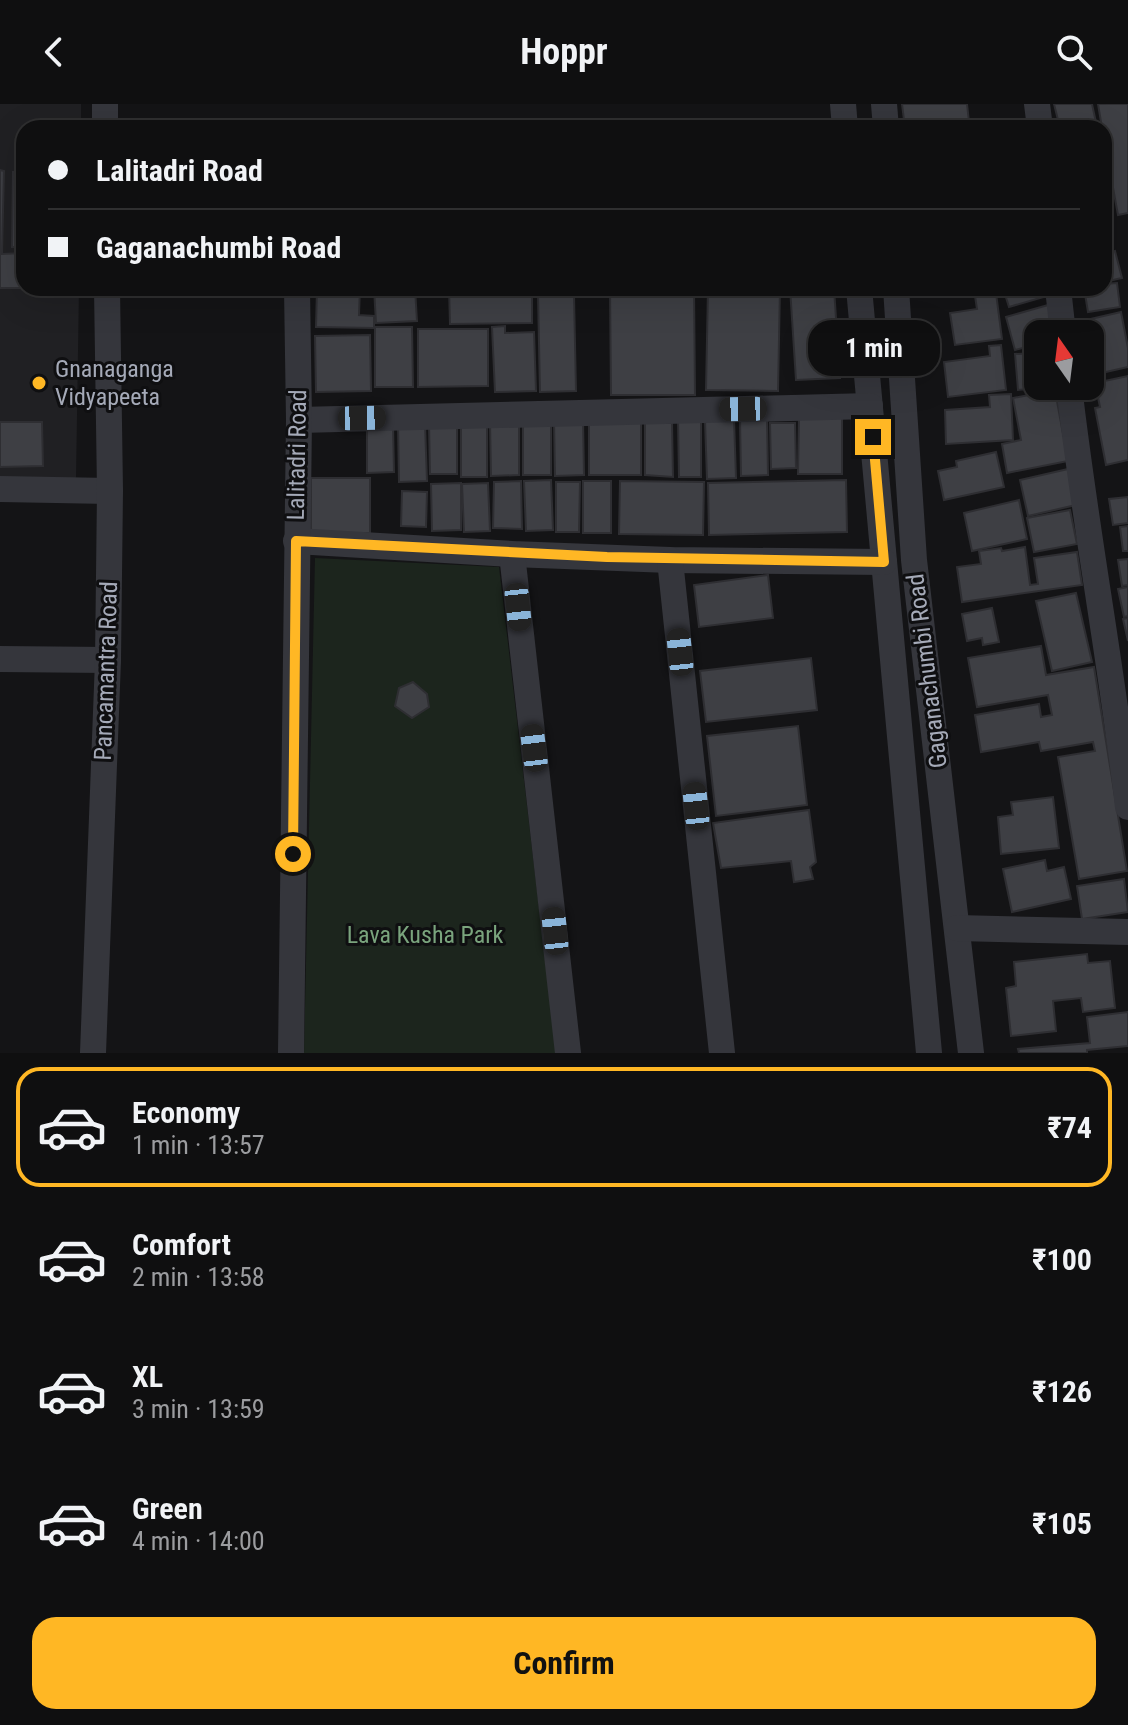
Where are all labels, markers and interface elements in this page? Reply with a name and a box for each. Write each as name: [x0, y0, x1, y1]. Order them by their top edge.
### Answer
icon: back: [32, 30, 76, 74]
icon: search: [1052, 30, 1096, 74]
text: Hoppr: [520, 31, 608, 73]
text: Lalitadri Road: [96, 153, 263, 188]
text: Gaganachumbi Road: [96, 230, 341, 265]
north arrow: [1024, 320, 1104, 400]
map controls: [1024, 320, 1104, 400]
callout: 1 min: [807, 321, 939, 377]
text: 1 min: [845, 333, 903, 363]
place label: Gnanaganga Vidyapeeta: [55, 355, 174, 411]
marker: Gnanaganga Vidyapeeta: [30, 374, 48, 392]
street label: Lalitadri Road: [282, 389, 312, 521]
car: [719, 397, 767, 421]
car: [338, 406, 386, 430]
route end: [855, 419, 891, 455]
street label: Gaganachumbi Road: [901, 572, 953, 770]
street label: Pancamantra Road: [89, 581, 123, 761]
car: [504, 582, 532, 632]
car: [666, 627, 694, 677]
car: [519, 723, 549, 773]
car: [682, 781, 710, 831]
route start: [275, 836, 311, 872]
car: [541, 906, 569, 956]
park label: Lava Kusha Park: [347, 921, 503, 949]
icon: car: [36, 1091, 108, 1163]
text: Economy: [132, 1095, 240, 1130]
text: ₹74: [1047, 1110, 1092, 1145]
text: 1 min · 13:57: [132, 1130, 265, 1160]
icon: car: [36, 1223, 108, 1295]
text: Comfort: [132, 1227, 231, 1262]
text: ₹100: [1032, 1242, 1092, 1277]
text: 2 min · 13:58: [132, 1262, 265, 1292]
icon: car: [36, 1355, 108, 1427]
text: XL: [132, 1359, 163, 1394]
text: ₹126: [1032, 1374, 1092, 1409]
text: 3 min · 13:59: [132, 1394, 265, 1424]
icon: car: [36, 1487, 108, 1559]
text: Green: [132, 1491, 203, 1526]
text: ₹105: [1032, 1506, 1092, 1541]
text: 4 min · 14:00: [132, 1526, 265, 1556]
button: Confirm: [32, 1617, 1096, 1709]

